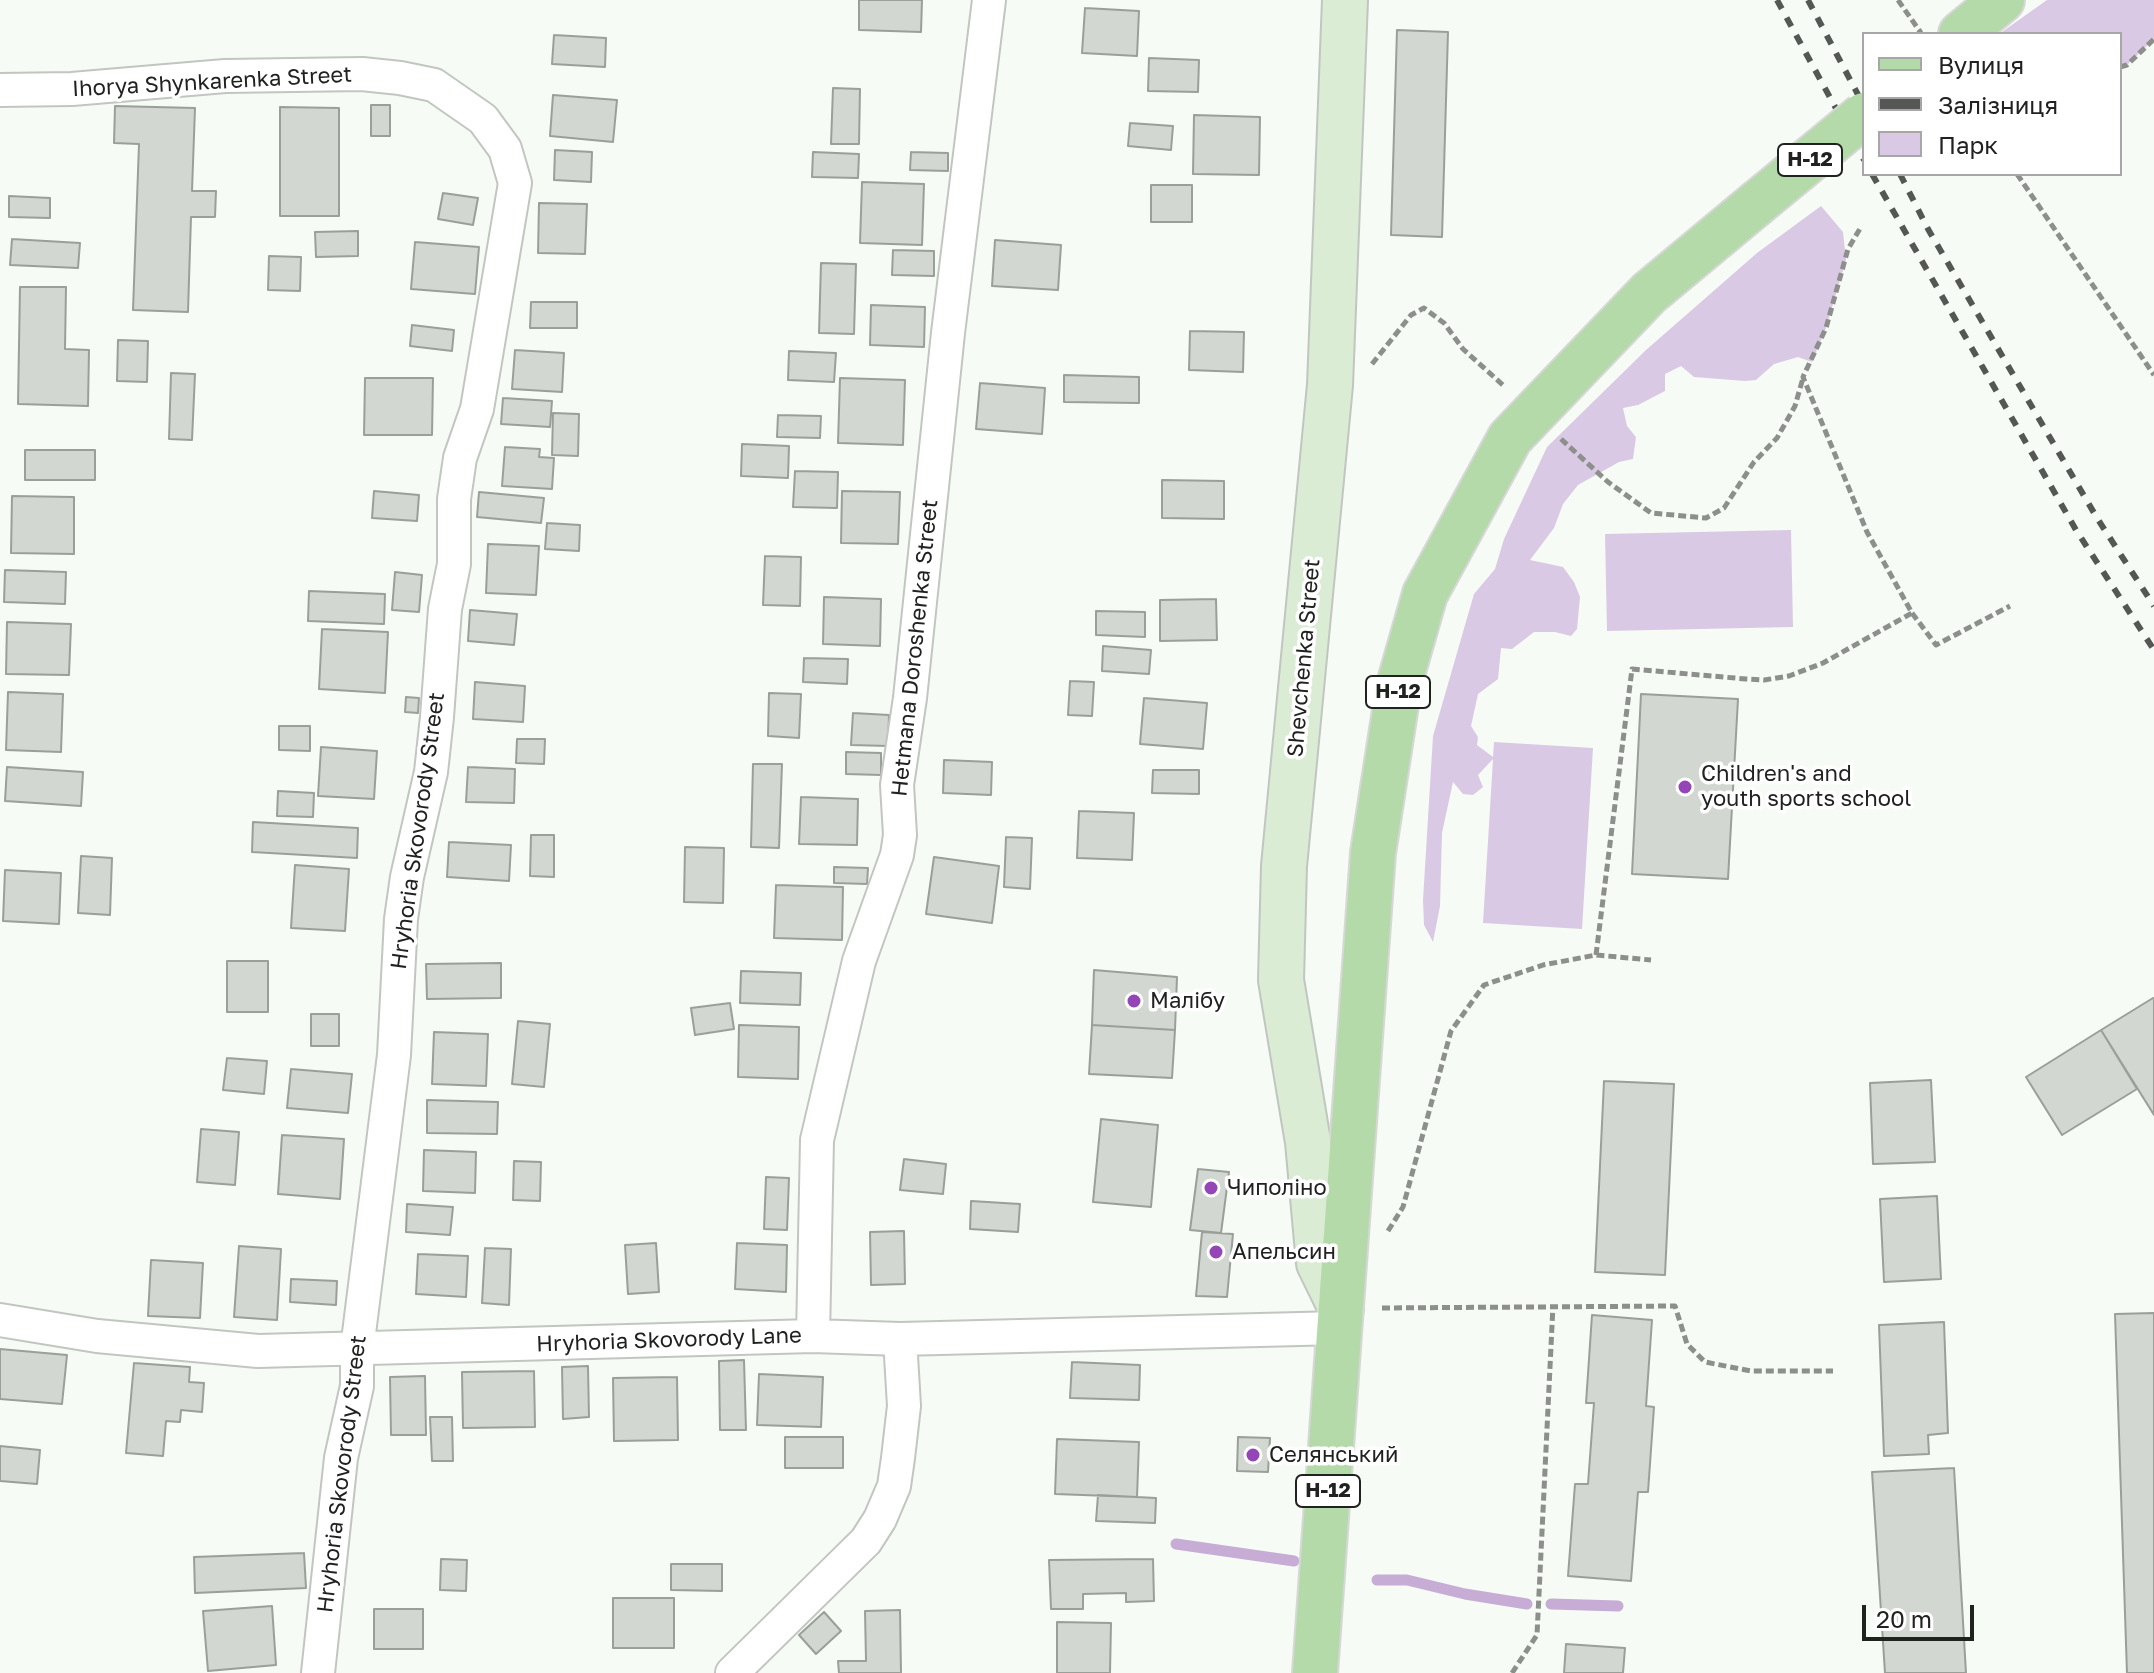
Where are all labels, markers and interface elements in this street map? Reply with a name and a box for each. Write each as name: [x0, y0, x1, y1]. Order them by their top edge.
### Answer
legend: [1862, 32, 2122, 176]
text: Вулиця: [1938, 50, 2024, 79]
street label: Ihorya Shynkarenka Street: [71, 61, 353, 103]
text: Залізниця: [1938, 90, 2058, 119]
text: Парк: [1938, 130, 1998, 159]
road number: Н-12: [1778, 144, 1842, 176]
street label: Hetmana Doroshenka Street: [886, 498, 944, 798]
street label: Shevchenka Street: [1282, 558, 1326, 758]
road number: Н-12: [1366, 676, 1430, 708]
street label: Hryhoria Skovorody Street: [385, 691, 451, 971]
place label: Children's and youth sports school: [1701, 761, 1911, 812]
marker: Children's and youth sports school: [1676, 778, 1694, 796]
place label: Малібу: [1150, 988, 1225, 1014]
marker: Малібу: [1125, 992, 1143, 1010]
place label: Чиполіно: [1227, 1175, 1327, 1201]
marker: Чиполіно: [1202, 1179, 1220, 1197]
place label: Апельсин: [1232, 1239, 1336, 1265]
marker: Апельсин: [1207, 1243, 1225, 1261]
street label: Hryhoria Skovorody Lane: [536, 1322, 802, 1358]
street label: Hryhoria Skovorody Street: [312, 1334, 372, 1614]
place label: Селянський: [1269, 1442, 1398, 1468]
marker: Селянський: [1244, 1446, 1262, 1464]
road number: Н-12: [1296, 1475, 1360, 1507]
scale bar: [1866, 1589, 1978, 1639]
text: 20 m: [1876, 1604, 1932, 1633]

